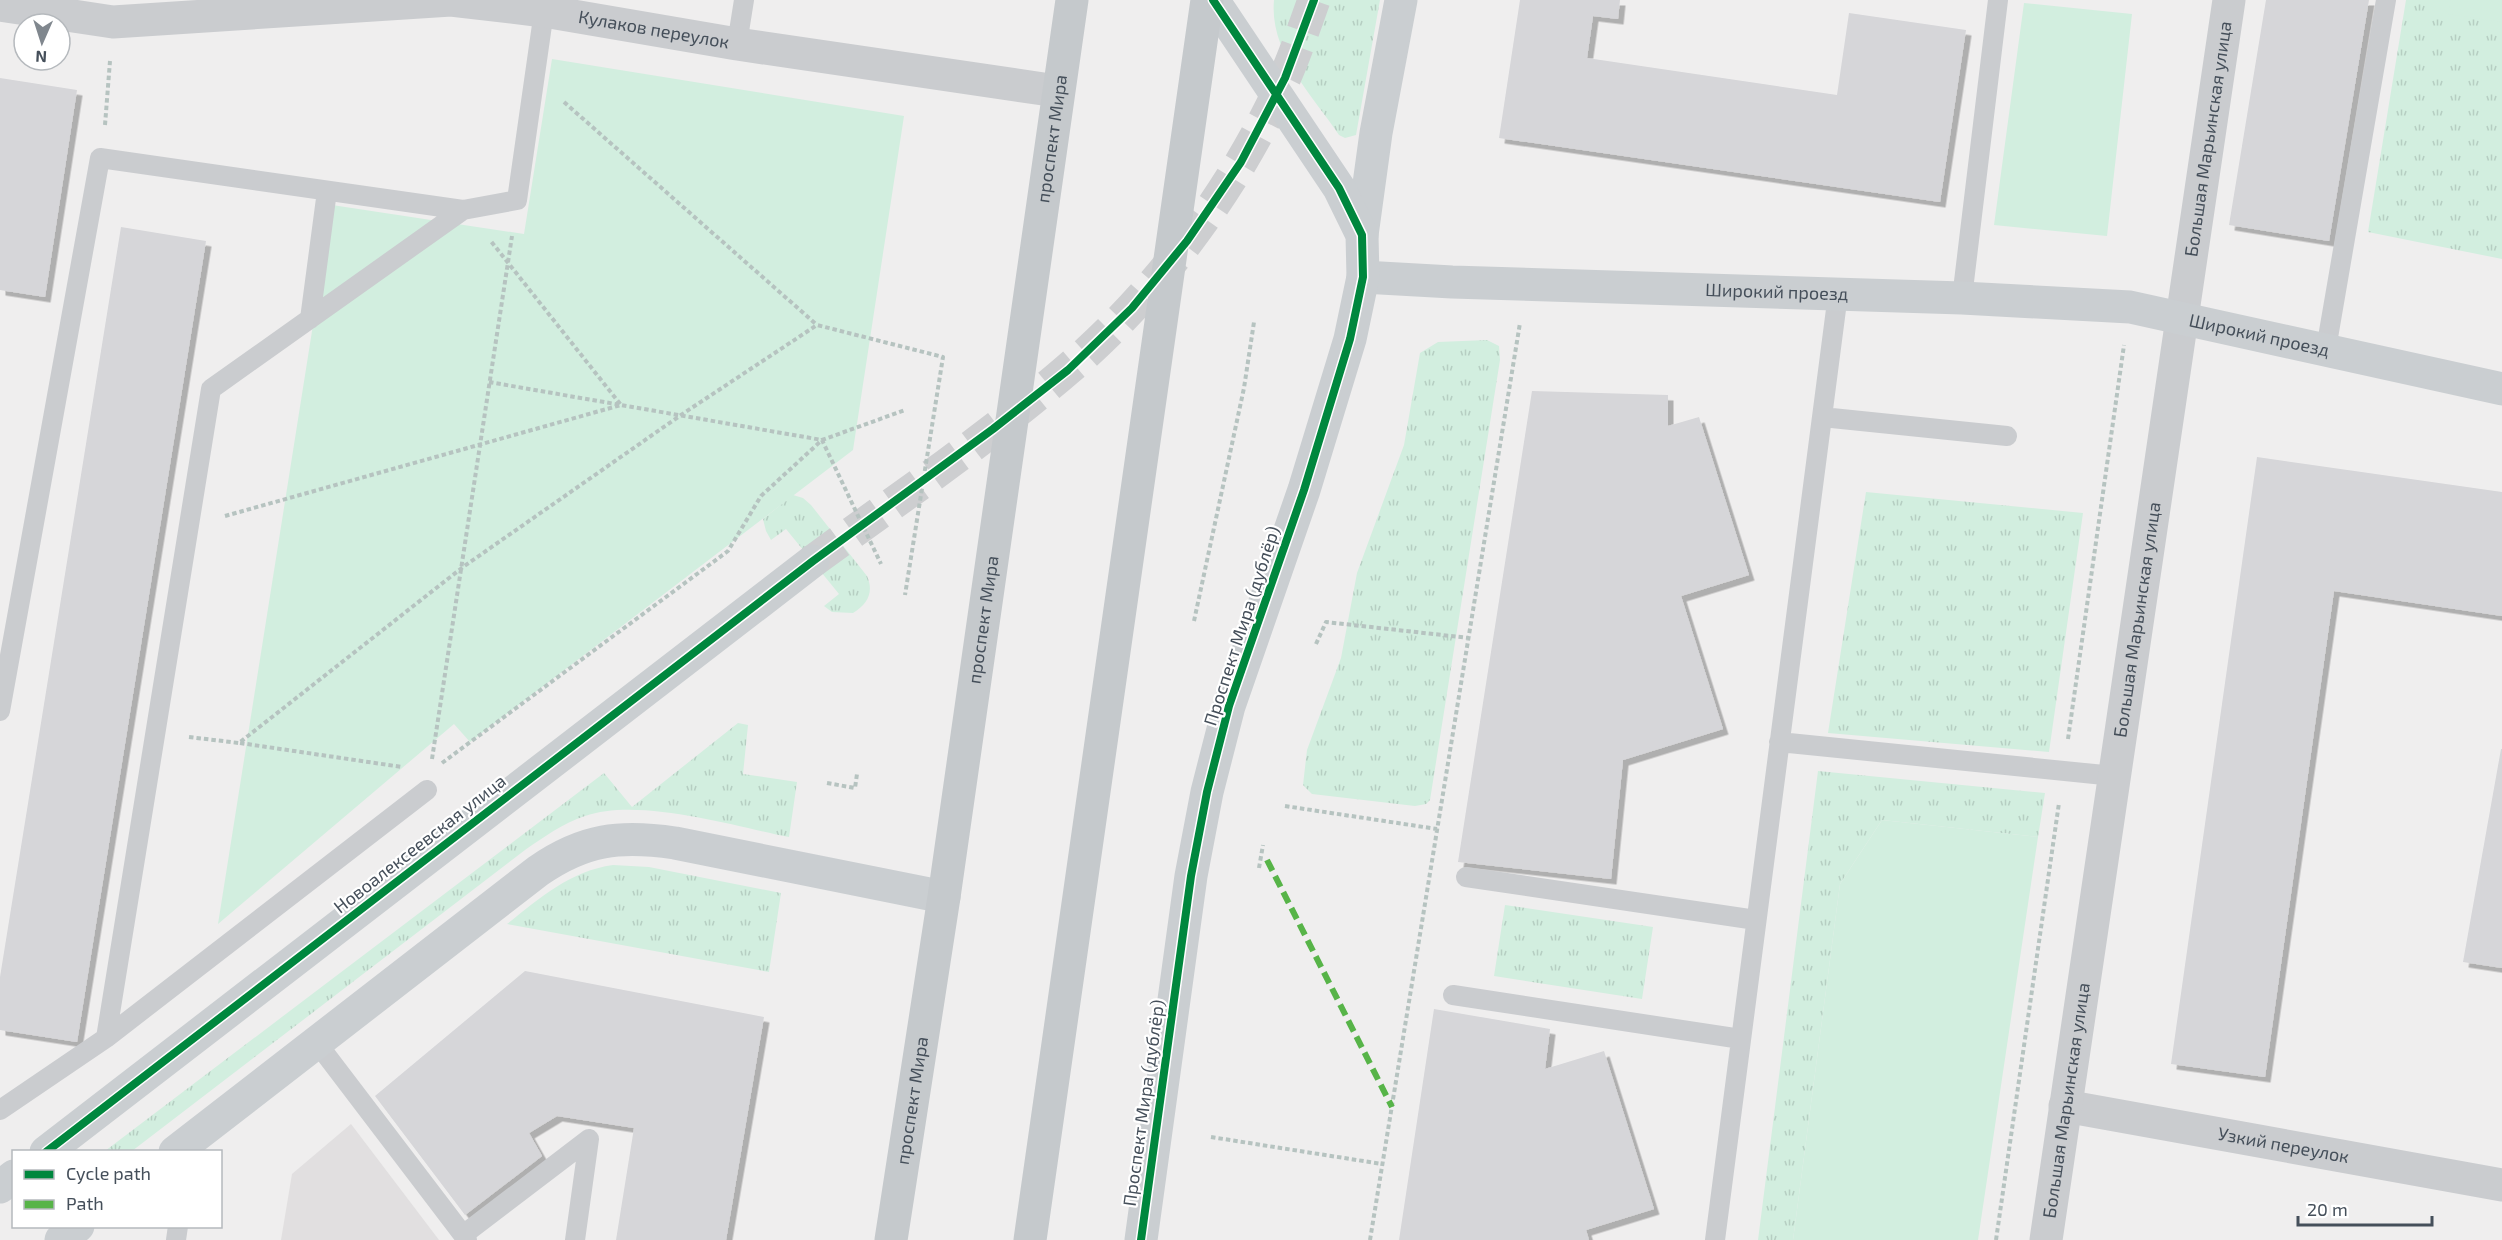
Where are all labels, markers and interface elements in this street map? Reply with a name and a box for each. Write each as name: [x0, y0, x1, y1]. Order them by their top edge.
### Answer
street label: Кулаков переулок: [577, 5, 731, 53]
north arrow: [12, 12, 72, 72]
street label: Большая Марьинская улица: [2179, 20, 2236, 258]
text: N: [35, 48, 47, 67]
street label: проспект Мира: [1031, 73, 1071, 204]
street label: Широкий проезд: [1705, 278, 1849, 304]
street label: Широкий проезд: [2187, 308, 2332, 361]
street label: Большая Марьинская улица: [2108, 500, 2165, 739]
street label: Проспект Мира (дублёр): [1198, 523, 1284, 728]
street label: проспект Мира: [963, 554, 1003, 685]
street label: Новоалексеевская улица: [329, 769, 510, 917]
street label: Большая Марьинская улица: [2037, 981, 2094, 1220]
street label: Проспект Мира (дублёр): [1118, 998, 1168, 1208]
street label: проспект Мира: [891, 1035, 932, 1166]
street label: Узкий переулок: [2216, 1122, 2351, 1167]
legend: [12, 1150, 222, 1228]
text: Cycle path: [66, 1162, 151, 1184]
scale bar: [2298, 1189, 2432, 1227]
text: Path: [66, 1192, 104, 1214]
text: 20 m: [2307, 1198, 2348, 1220]

